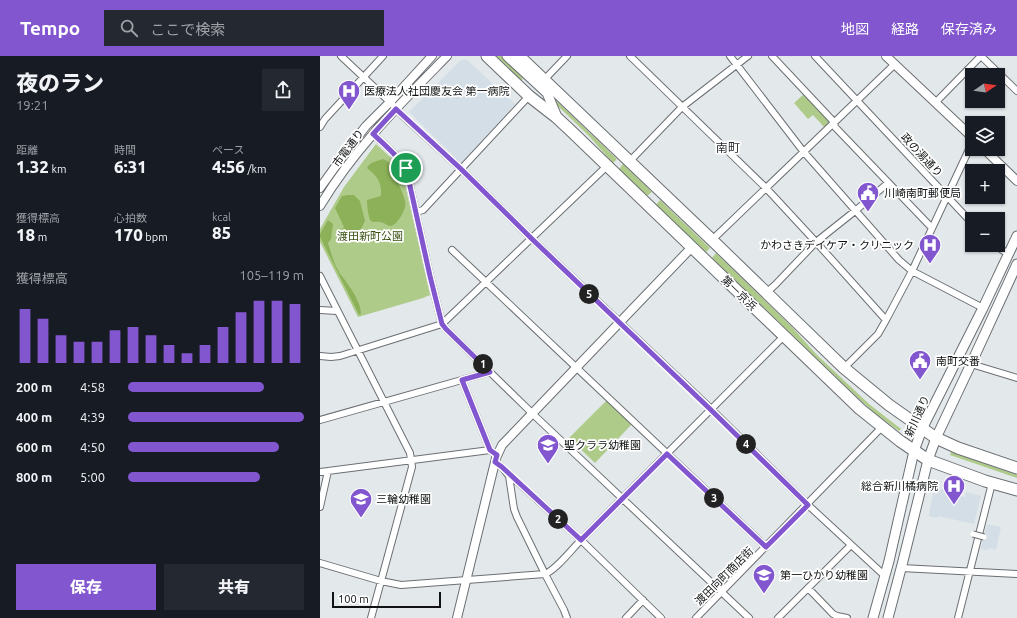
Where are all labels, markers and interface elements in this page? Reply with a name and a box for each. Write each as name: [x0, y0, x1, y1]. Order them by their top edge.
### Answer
search box: [104, 10, 384, 46]
text: Tempo: [20, 17, 80, 39]
icon: search: [118, 17, 140, 39]
text: ここで検索: [150, 21, 225, 38]
text: 地図: [841, 21, 869, 37]
text: 経路: [891, 21, 919, 37]
text: 保存済み: [941, 21, 997, 37]
north arrow: [965, 68, 1005, 108]
map controls: [965, 68, 1005, 252]
button: share: [262, 69, 304, 111]
text: 夜のラン: [16, 70, 104, 95]
hospital icon: 医療法人社団慶友会 第一病院: [336, 78, 362, 111]
place label: 医療法人社団慶友会 第一病院: [364, 85, 510, 97]
text: 19:21: [16, 98, 49, 112]
button: layers: [965, 116, 1005, 156]
street label: 市電通り: [330, 127, 366, 169]
street label: 政の湯通り: [899, 131, 945, 179]
district label: 南町: [716, 141, 740, 154]
text: 距離: [16, 144, 38, 156]
text: 時間: [114, 144, 136, 156]
text: ペース: [212, 144, 244, 156]
pin: [389, 151, 423, 185]
text: 1.32: [16, 157, 49, 176]
text: 6:31: [114, 157, 147, 176]
text: 4:56: [212, 157, 245, 176]
icon: arrive: [395, 157, 417, 179]
text: km: [49, 163, 67, 175]
text: /km: [245, 163, 267, 175]
button: +: [965, 164, 1005, 204]
public building icon: 川崎南町郵便局: [855, 180, 881, 213]
place label: 川崎南町郵便局: [884, 187, 961, 199]
text: kcal: [212, 211, 231, 223]
text: 獲得標高: [16, 212, 60, 224]
text: 心拍数: [114, 212, 147, 224]
button: −: [965, 212, 1005, 252]
text: 85: [212, 223, 231, 242]
text: 18: [16, 225, 35, 244]
text: 170: [114, 225, 143, 244]
park label: 渡田新町公園: [337, 230, 403, 242]
text: m: [35, 231, 47, 243]
text: bpm: [143, 231, 168, 243]
hospital icon: かわさきデイケア・クリニック: [917, 232, 943, 265]
place label: かわさきデイケア・クリニック: [760, 239, 914, 251]
text: 105–119 m: [239, 268, 304, 282]
text: 獲得標高: [16, 271, 68, 285]
street label: 第一京浜: [719, 273, 759, 313]
pin: 5: [579, 284, 599, 304]
text: 5: [586, 288, 592, 300]
public building icon: 南町交番: [907, 348, 933, 381]
pin: 1: [473, 354, 493, 374]
place label: 南町交番: [936, 355, 980, 367]
text: 1: [480, 358, 486, 370]
text: 200 m: [16, 380, 52, 394]
text: 4:58: [80, 380, 105, 394]
street label: 新川通り: [903, 393, 931, 439]
text: 400 m: [16, 410, 52, 424]
text: 4:39: [80, 410, 105, 424]
school or university icon: 聖クララ幼稚園: [535, 432, 561, 465]
pin: 4: [736, 434, 756, 454]
text: 4: [743, 438, 749, 450]
place label: 聖クララ幼稚園: [564, 439, 641, 451]
text: 600 m: [16, 440, 52, 454]
text: 4:50: [80, 440, 105, 454]
text: 800 m: [16, 470, 52, 484]
text: 5:00: [80, 470, 105, 484]
hospital icon: 総合新川橘病院: [941, 473, 967, 506]
place label: 総合新川橘病院: [861, 480, 938, 492]
school or university icon: 三輪幼稚園: [348, 486, 374, 519]
pin: 3: [704, 488, 724, 508]
text: 3: [711, 492, 717, 504]
place label: 三輪幼稚園: [376, 493, 431, 505]
pin: 2: [548, 509, 568, 529]
text: 2: [555, 513, 561, 525]
street label: 渡田向町商店街: [693, 545, 755, 607]
school or university icon: 第一ひかり幼稚園: [751, 562, 777, 595]
button: 保存: [16, 564, 156, 610]
button: 共有: [164, 564, 304, 610]
place label: 第一ひかり幼稚園: [780, 569, 868, 581]
scale bar: [332, 590, 441, 609]
text: 100 m: [338, 593, 369, 605]

